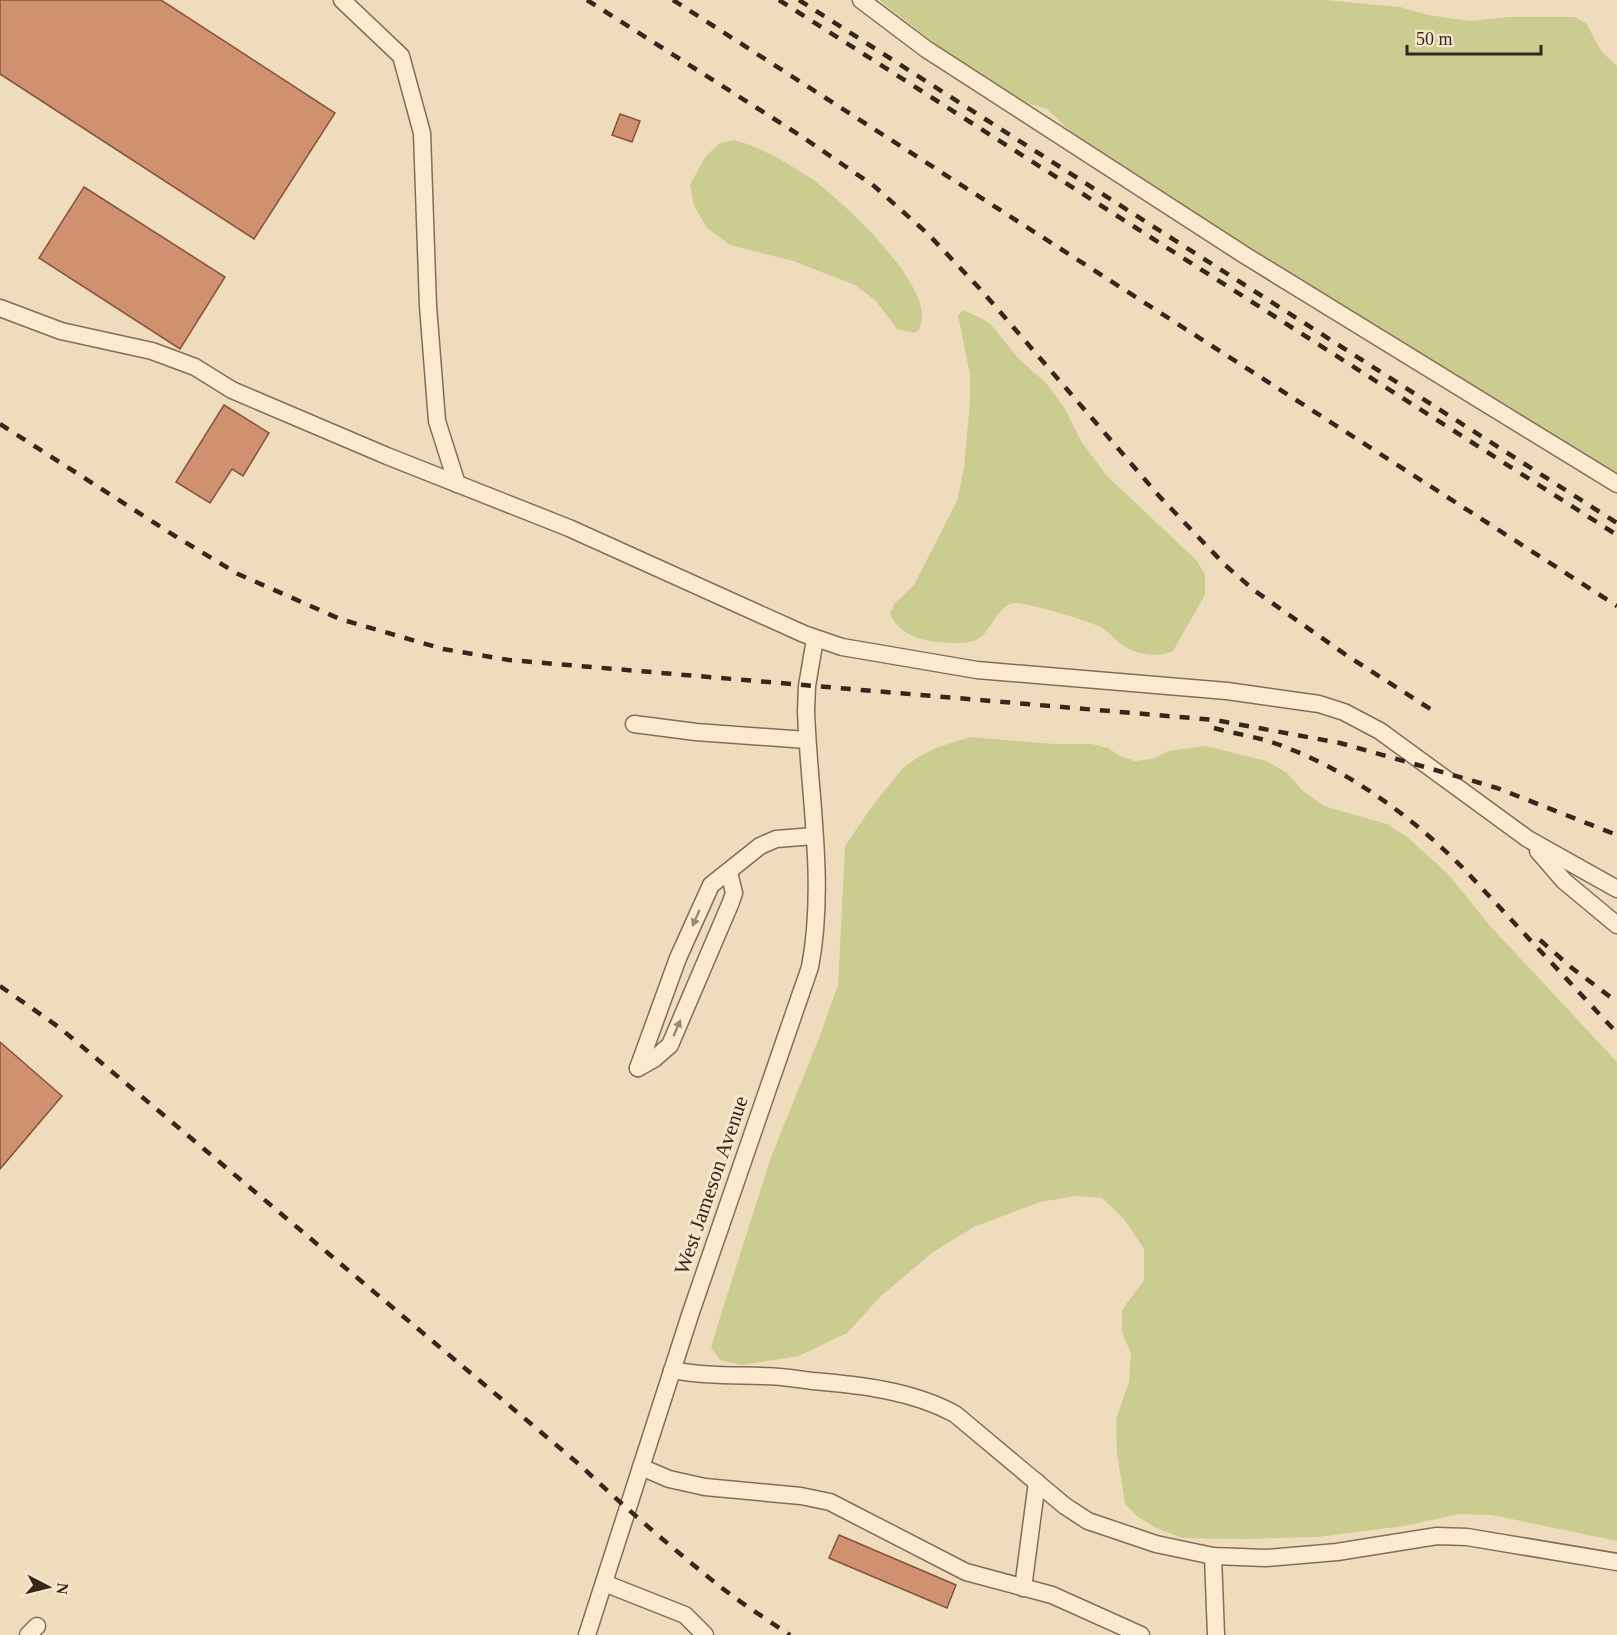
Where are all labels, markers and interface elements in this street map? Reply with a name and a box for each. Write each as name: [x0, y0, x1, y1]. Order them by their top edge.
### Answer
scale bar: [1407, 18, 1540, 56]
text: 50 m: [1416, 29, 1453, 49]
one-way arrow: [692, 910, 701, 927]
one-way arrow: [672, 1018, 682, 1036]
street label: West Jameson Avenue: [669, 1093, 753, 1277]
north arrow: [18, 1557, 78, 1617]
text: N: [53, 1582, 72, 1596]

